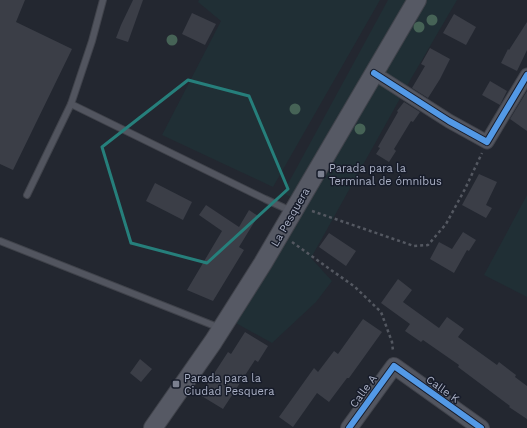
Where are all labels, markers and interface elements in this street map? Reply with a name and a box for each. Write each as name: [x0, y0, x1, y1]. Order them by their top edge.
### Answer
place label: Parada para la Terminal de ómnibus: [329, 162, 442, 188]
marker: Parada para la Terminal de ómnibus: [316, 169, 326, 179]
street label: La Pesquera: [268, 186, 312, 249]
place label: Parada para la Ciudad Pesquera: [184, 372, 274, 398]
street label: Calle A: [347, 372, 380, 410]
street label: Calle K: [424, 373, 462, 406]
marker: Parada para la Ciudad Pesquera: [171, 379, 181, 389]

